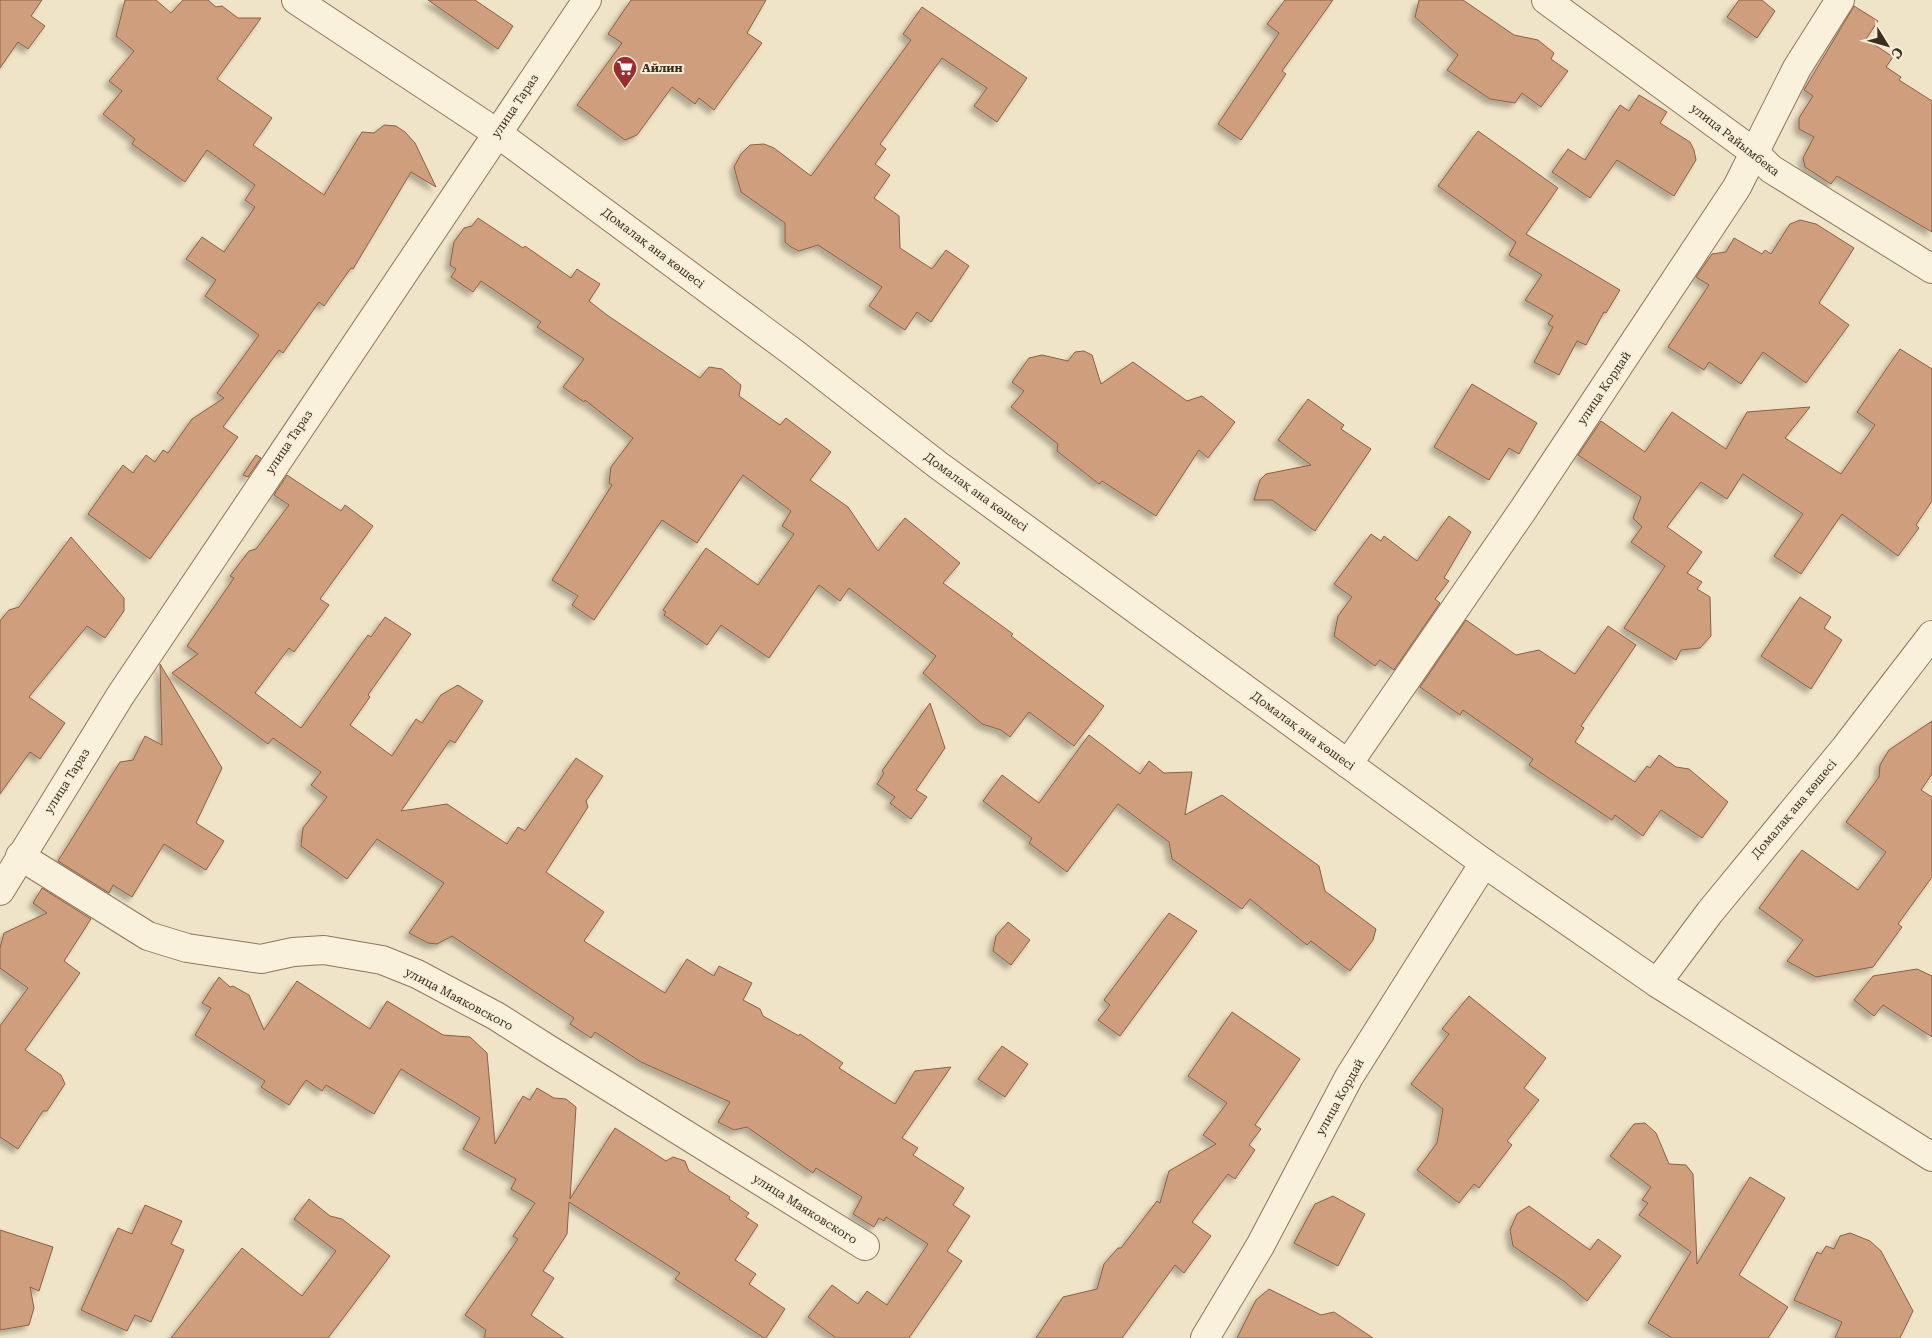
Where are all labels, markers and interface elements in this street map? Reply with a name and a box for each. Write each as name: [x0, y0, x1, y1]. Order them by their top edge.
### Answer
north arrow: [1862, 20, 1912, 70]
text: С: [1888, 44, 1907, 62]
supermarket icon: Айлин: [612, 55, 638, 89]
place label: Айлин: [642, 61, 683, 75]
street label: улица Тараз: [489, 71, 541, 141]
street label: улица Райымбека: [1688, 101, 1783, 179]
street label: Домалақ ана көшесі: [599, 205, 707, 291]
street label: улица Кордай: [1574, 349, 1634, 427]
street label: улица Тараз: [263, 407, 315, 477]
street label: Домалақ ана көшесі: [921, 450, 1031, 534]
street label: Домалақ ана көшесі: [1248, 689, 1358, 773]
street label: улица Тараз: [41, 746, 93, 816]
street label: Домалақ ана көшесі: [1749, 757, 1840, 861]
street label: улица Маяковского: [403, 965, 515, 1033]
street label: улица Кордай: [1313, 1056, 1367, 1138]
street label: улица Маяковского: [750, 1171, 860, 1247]

